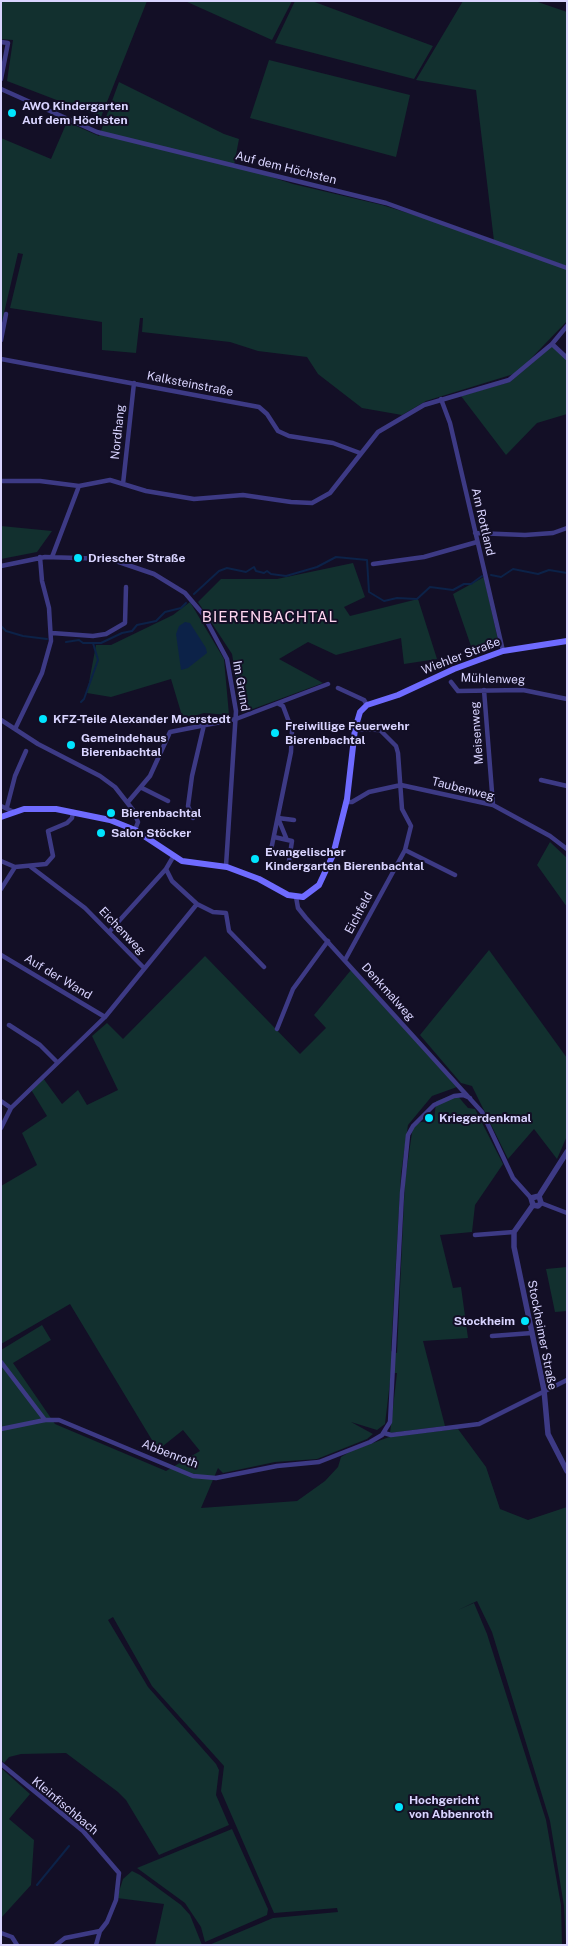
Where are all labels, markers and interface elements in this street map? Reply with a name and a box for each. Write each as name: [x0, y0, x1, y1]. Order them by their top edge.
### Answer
place label: AWO Kindergarten Auf dem Höchsten: [22, 99, 128, 127]
marker: AWO Kindergarten Auf dem Höchsten: [6, 107, 18, 119]
street label: Auf dem Höchsten: [234, 148, 338, 188]
street label: Kalksteinstraße: [146, 369, 234, 399]
street label: Nordhang: [108, 404, 128, 460]
street label: Am Rottland: [468, 487, 498, 557]
place label: Driescher Straße: [88, 551, 185, 565]
marker: Driescher Straße: [72, 552, 84, 564]
district label: BIERENBACHTAL: [200, 608, 340, 626]
street label: Wiehler Straße: [420, 634, 502, 678]
street label: Im Grund: [229, 659, 253, 713]
street label: Mühlenweg: [460, 671, 526, 687]
street label: Meisenweg: [468, 701, 486, 765]
place label: KFZ-Teile Alexander Moerstedt: [53, 712, 231, 726]
marker: KFZ-Teile Alexander Moerstedt: [37, 713, 49, 725]
place label: Freiwillige Feuerwehr Bierenbachtal: [285, 719, 409, 747]
marker: Freiwillige Feuerwehr Bierenbachtal: [269, 727, 281, 739]
place label: Gemeindehaus Bierenbachtal: [81, 731, 167, 759]
marker: Gemeindehaus Bierenbachtal: [65, 739, 77, 751]
street label: Taubenweg: [430, 774, 496, 804]
place label: Bierenbachtal: [121, 806, 202, 820]
marker: Bierenbachtal: [105, 807, 117, 819]
place label: Salon Stöcker: [111, 826, 191, 840]
marker: Salon Stöcker: [95, 827, 107, 839]
place label: Evangelischer Kindergarten Bierenbachtal: [265, 845, 424, 873]
marker: Evangelischer Kindergarten Bierenbachtal: [249, 853, 261, 865]
street label: Eichfeld: [342, 890, 376, 936]
street label: Eichenweg: [96, 904, 148, 958]
street label: Auf der Wand: [22, 951, 94, 1003]
street label: Denkmalweg: [358, 960, 418, 1024]
place label: Kriegerdenkmal: [439, 1111, 532, 1125]
marker: Kriegerdenkmal: [423, 1112, 435, 1124]
street label: Stockheimer Straße: [524, 1279, 560, 1391]
place label: Stockheim: [454, 1314, 515, 1328]
marker: Stockheim: [519, 1315, 531, 1327]
street label: Abbenroth: [140, 1437, 200, 1471]
street label: Kleinfischbach: [29, 1774, 101, 1838]
place label: Hochgericht von Abbenroth: [409, 1793, 493, 1821]
marker: Hochgericht von Abbenroth: [393, 1801, 405, 1813]

